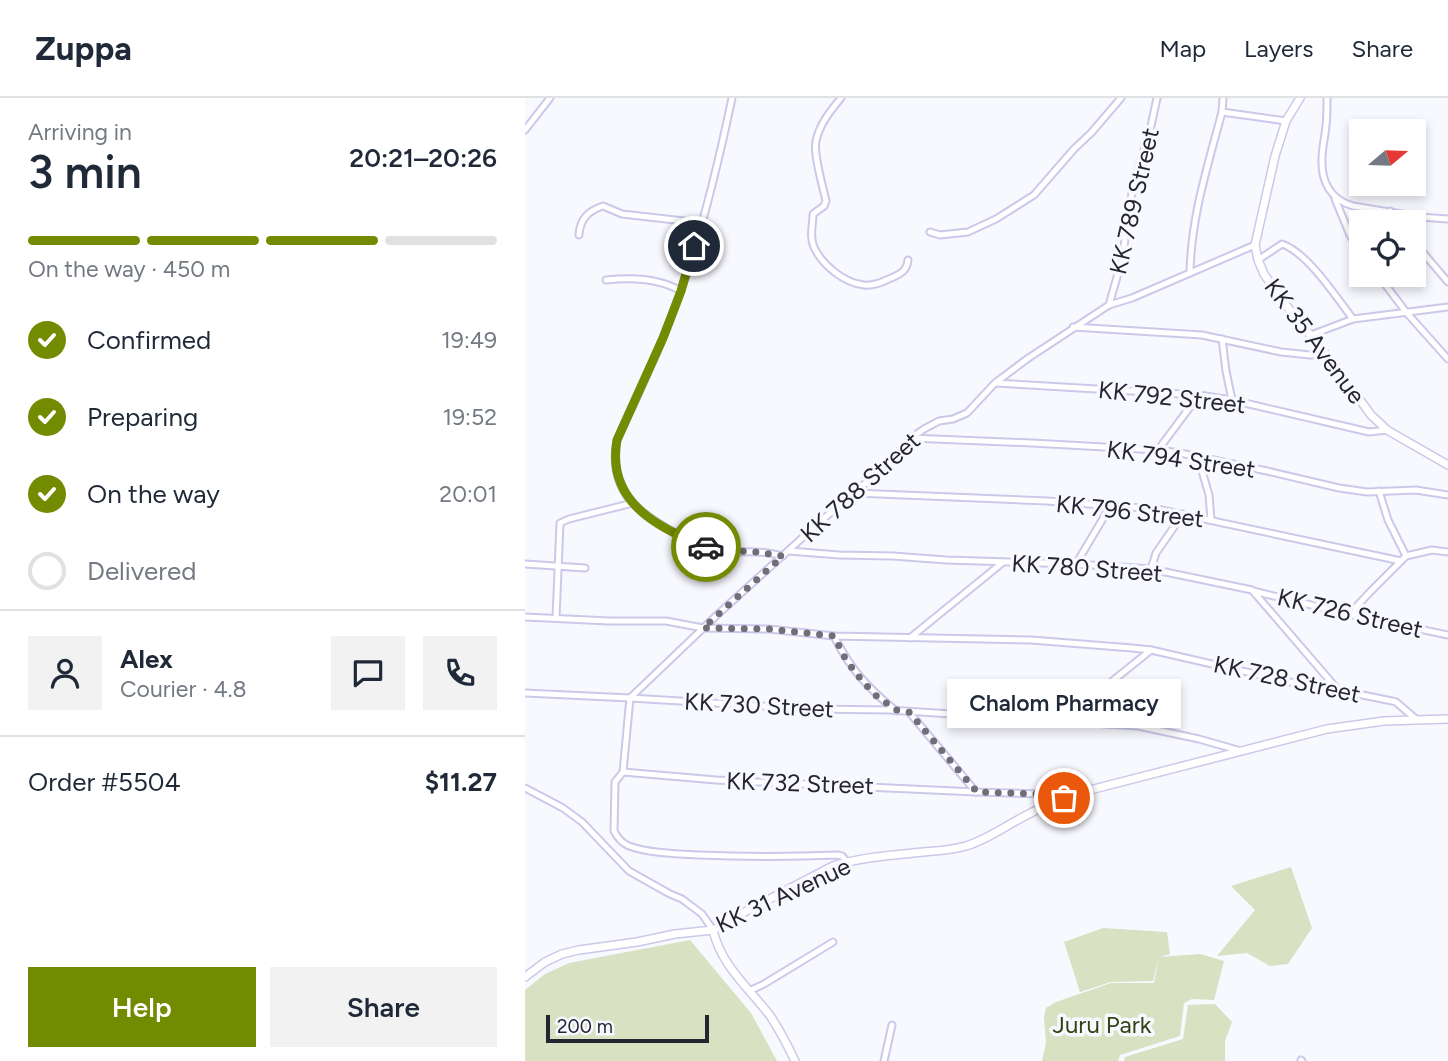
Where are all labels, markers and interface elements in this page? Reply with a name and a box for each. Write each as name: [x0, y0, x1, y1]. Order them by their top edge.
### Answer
text: Zuppa: [35, 29, 132, 68]
text: Map: [1159, 34, 1206, 63]
text: Layers: [1244, 34, 1313, 63]
text: Share: [1351, 34, 1413, 63]
text: Arriving in: [28, 118, 132, 146]
north arrow: [1349, 119, 1426, 196]
map controls: [1349, 119, 1426, 287]
street label: KK 789 Street: [1103, 125, 1165, 277]
text: 20:21–20:26: [349, 142, 497, 174]
text: 3 min: [28, 144, 142, 200]
button: locate: [1349, 210, 1426, 287]
pin: [664, 216, 724, 276]
icon: home: [675, 227, 713, 265]
text: On the way · 450 m: [28, 255, 230, 283]
street label: KK 35 Avenue: [1259, 273, 1371, 409]
icon: check: [28, 321, 66, 359]
text: Confirmed: [87, 324, 211, 356]
text: 19:49: [441, 326, 497, 354]
street label: KK 792 Street: [1097, 375, 1247, 419]
icon: check: [28, 398, 66, 436]
text: Preparing: [87, 401, 198, 433]
text: 19:52: [443, 403, 497, 431]
street label: KK 788 Street: [794, 426, 926, 548]
street label: KK 794 Street: [1105, 434, 1257, 484]
icon: check: [28, 475, 66, 513]
text: On the way: [87, 478, 220, 510]
text: 20:01: [439, 480, 497, 508]
street label: KK 796 Street: [1055, 489, 1205, 533]
courier: [671, 512, 741, 582]
icon: car: [687, 528, 725, 566]
street label: KK 780 Street: [1011, 548, 1163, 588]
text: Delivered: [87, 555, 196, 587]
street label: KK 726 Street: [1275, 582, 1425, 644]
button: person: [28, 636, 102, 710]
button: chat: [331, 636, 405, 710]
button: phone: [423, 636, 497, 710]
text: Alex: [120, 643, 173, 675]
street label: KK 728 Street: [1211, 649, 1363, 709]
text: Courier · 4.8: [120, 675, 247, 703]
callout: Chalom Pharmacy: [947, 679, 1181, 728]
street label: KK 730 Street: [684, 687, 834, 723]
text: Chalom Pharmacy: [969, 689, 1159, 717]
text: Order #5504: [28, 766, 181, 798]
text: $11.27: [425, 766, 497, 798]
street label: KK 732 Street: [726, 766, 874, 800]
pin: [1034, 768, 1094, 828]
icon: bag: [1045, 779, 1083, 817]
street label: KK 31 Avenue: [711, 851, 855, 939]
button: Help: [28, 967, 256, 1047]
button: Share: [270, 967, 497, 1047]
park label: Juru Park: [1053, 1010, 1152, 1039]
scale bar: [546, 1012, 709, 1044]
text: 200 m: [557, 1015, 613, 1038]

